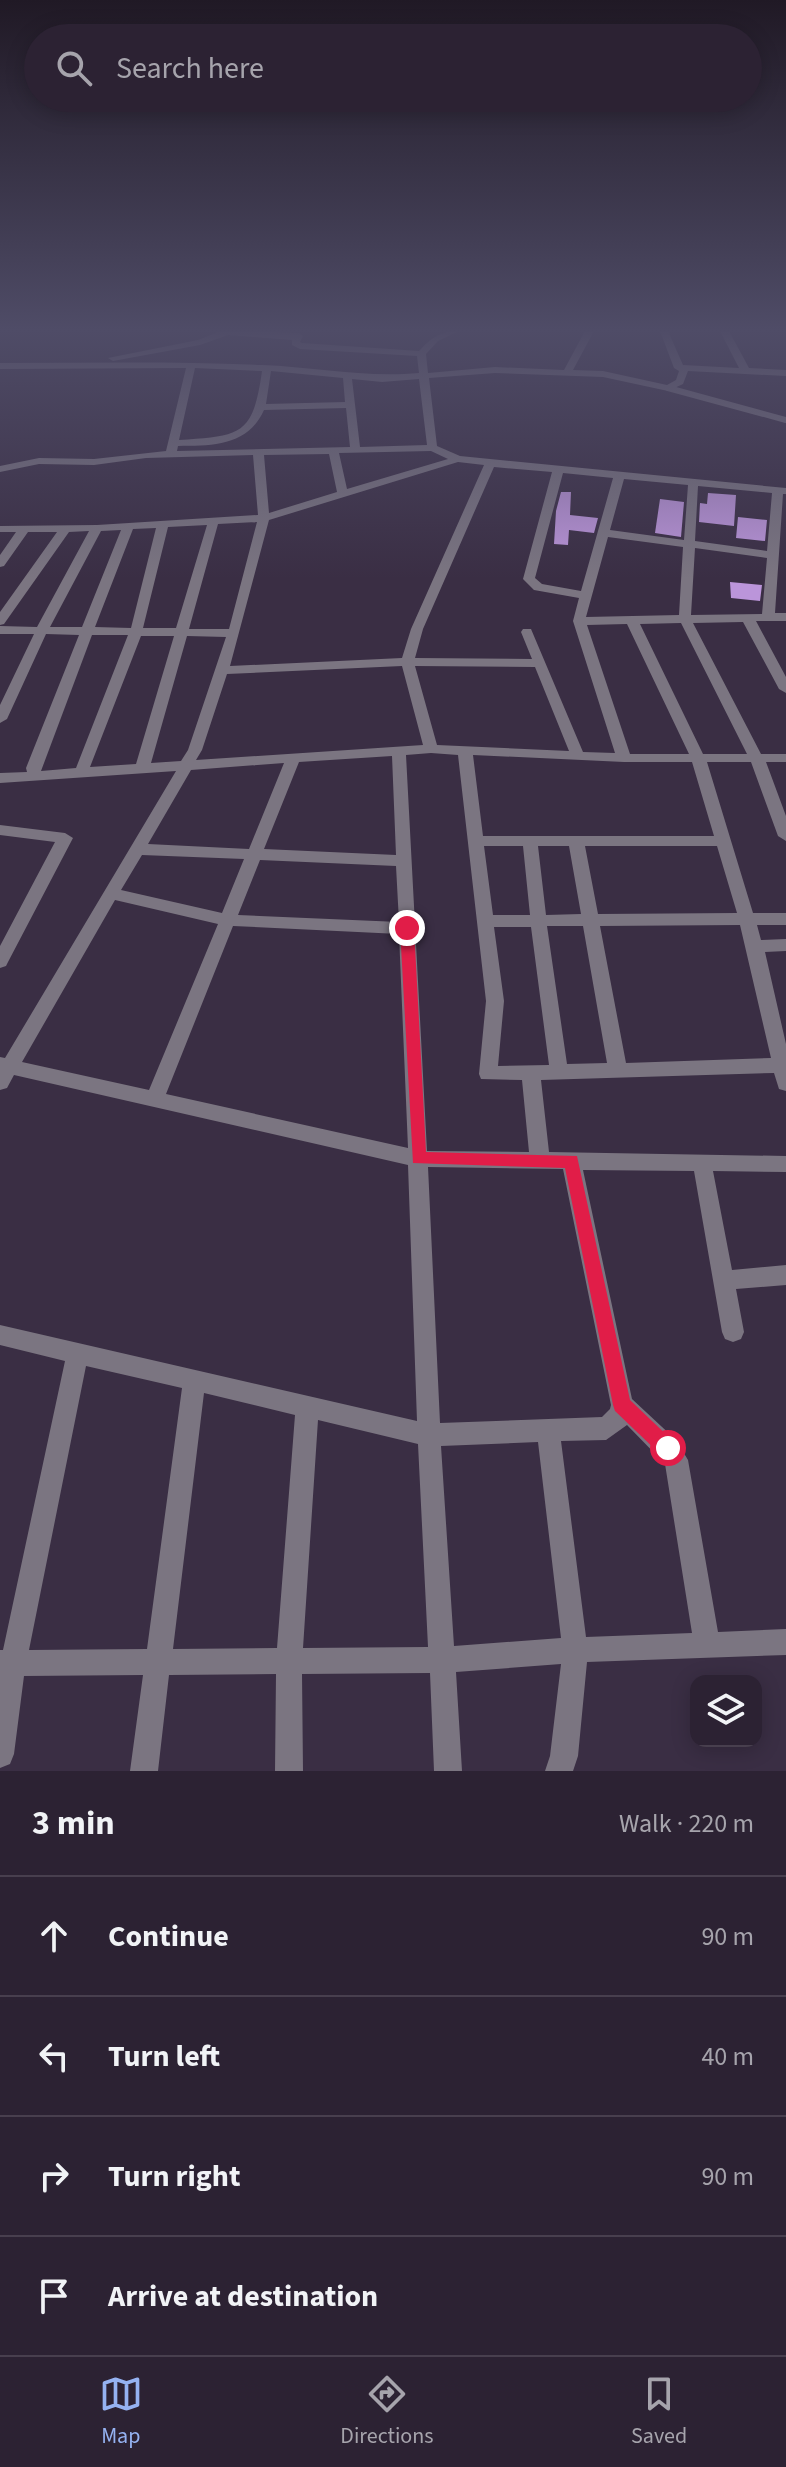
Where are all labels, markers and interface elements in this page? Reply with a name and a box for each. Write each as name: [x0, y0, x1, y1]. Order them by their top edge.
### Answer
search box: [24, 24, 762, 112]
icon: search: [52, 46, 96, 90]
text: Search here: [116, 47, 264, 90]
route end: [389, 910, 425, 946]
route start: [650, 1430, 686, 1466]
map controls: [690, 1675, 762, 1747]
button: layers: [690, 1675, 762, 1747]
text: 3 min: [32, 1799, 115, 1848]
text: Walk · 220 m: [619, 1805, 754, 1842]
icon: ahead: [32, 1914, 76, 1958]
text: Continue: [108, 1915, 229, 1958]
text: 90 m: [701, 1918, 754, 1955]
icon: left: [32, 2034, 76, 2078]
text: Turn left: [108, 2035, 220, 2078]
text: 40 m: [701, 2038, 754, 2075]
icon: right: [32, 2154, 76, 2198]
text: Turn right: [108, 2155, 240, 2198]
text: 90 m: [701, 2158, 754, 2195]
icon: arrive: [32, 2274, 76, 2318]
text: Arrive at destination: [108, 2275, 378, 2318]
tab: Map: [99, 2372, 143, 2452]
tab: Directions: [340, 2372, 433, 2452]
tab: Saved: [631, 2372, 687, 2452]

